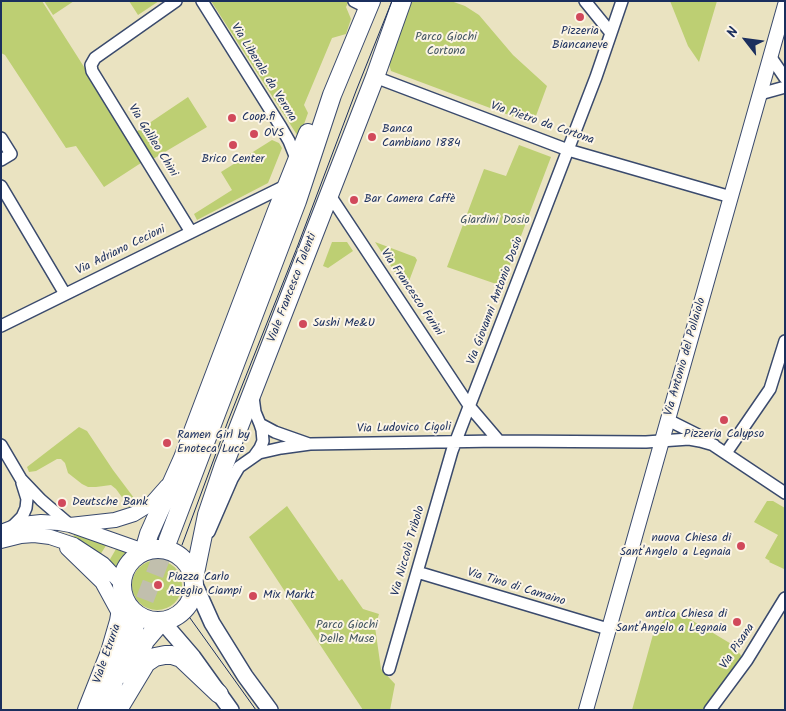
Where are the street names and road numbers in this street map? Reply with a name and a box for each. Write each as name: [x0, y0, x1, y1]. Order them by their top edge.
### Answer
street label: Via Liberale da Verona: [227, 21, 299, 125]
street label: Via Pietro da Cortona: [488, 100, 596, 148]
street label: Via Galileo Chini: [124, 102, 180, 180]
street label: Via Adriano Cecioni: [74, 223, 168, 279]
street label: Viale Francesco Talenti: [265, 231, 321, 345]
street label: Via Giovanni Antonio Dosio: [465, 235, 527, 367]
street label: Via Francesco Furini: [377, 247, 445, 339]
street label: Via Antonio del Pollaiolo: [662, 296, 710, 418]
street label: Via Ludovico Cigoli: [357, 421, 451, 437]
street label: Via Niccolò Tribolo: [389, 504, 429, 598]
street label: Via Tino di Camaino: [465, 566, 567, 610]
street label: Via Pisana: [718, 621, 758, 673]
street label: Viale Etruria: [91, 622, 125, 686]

